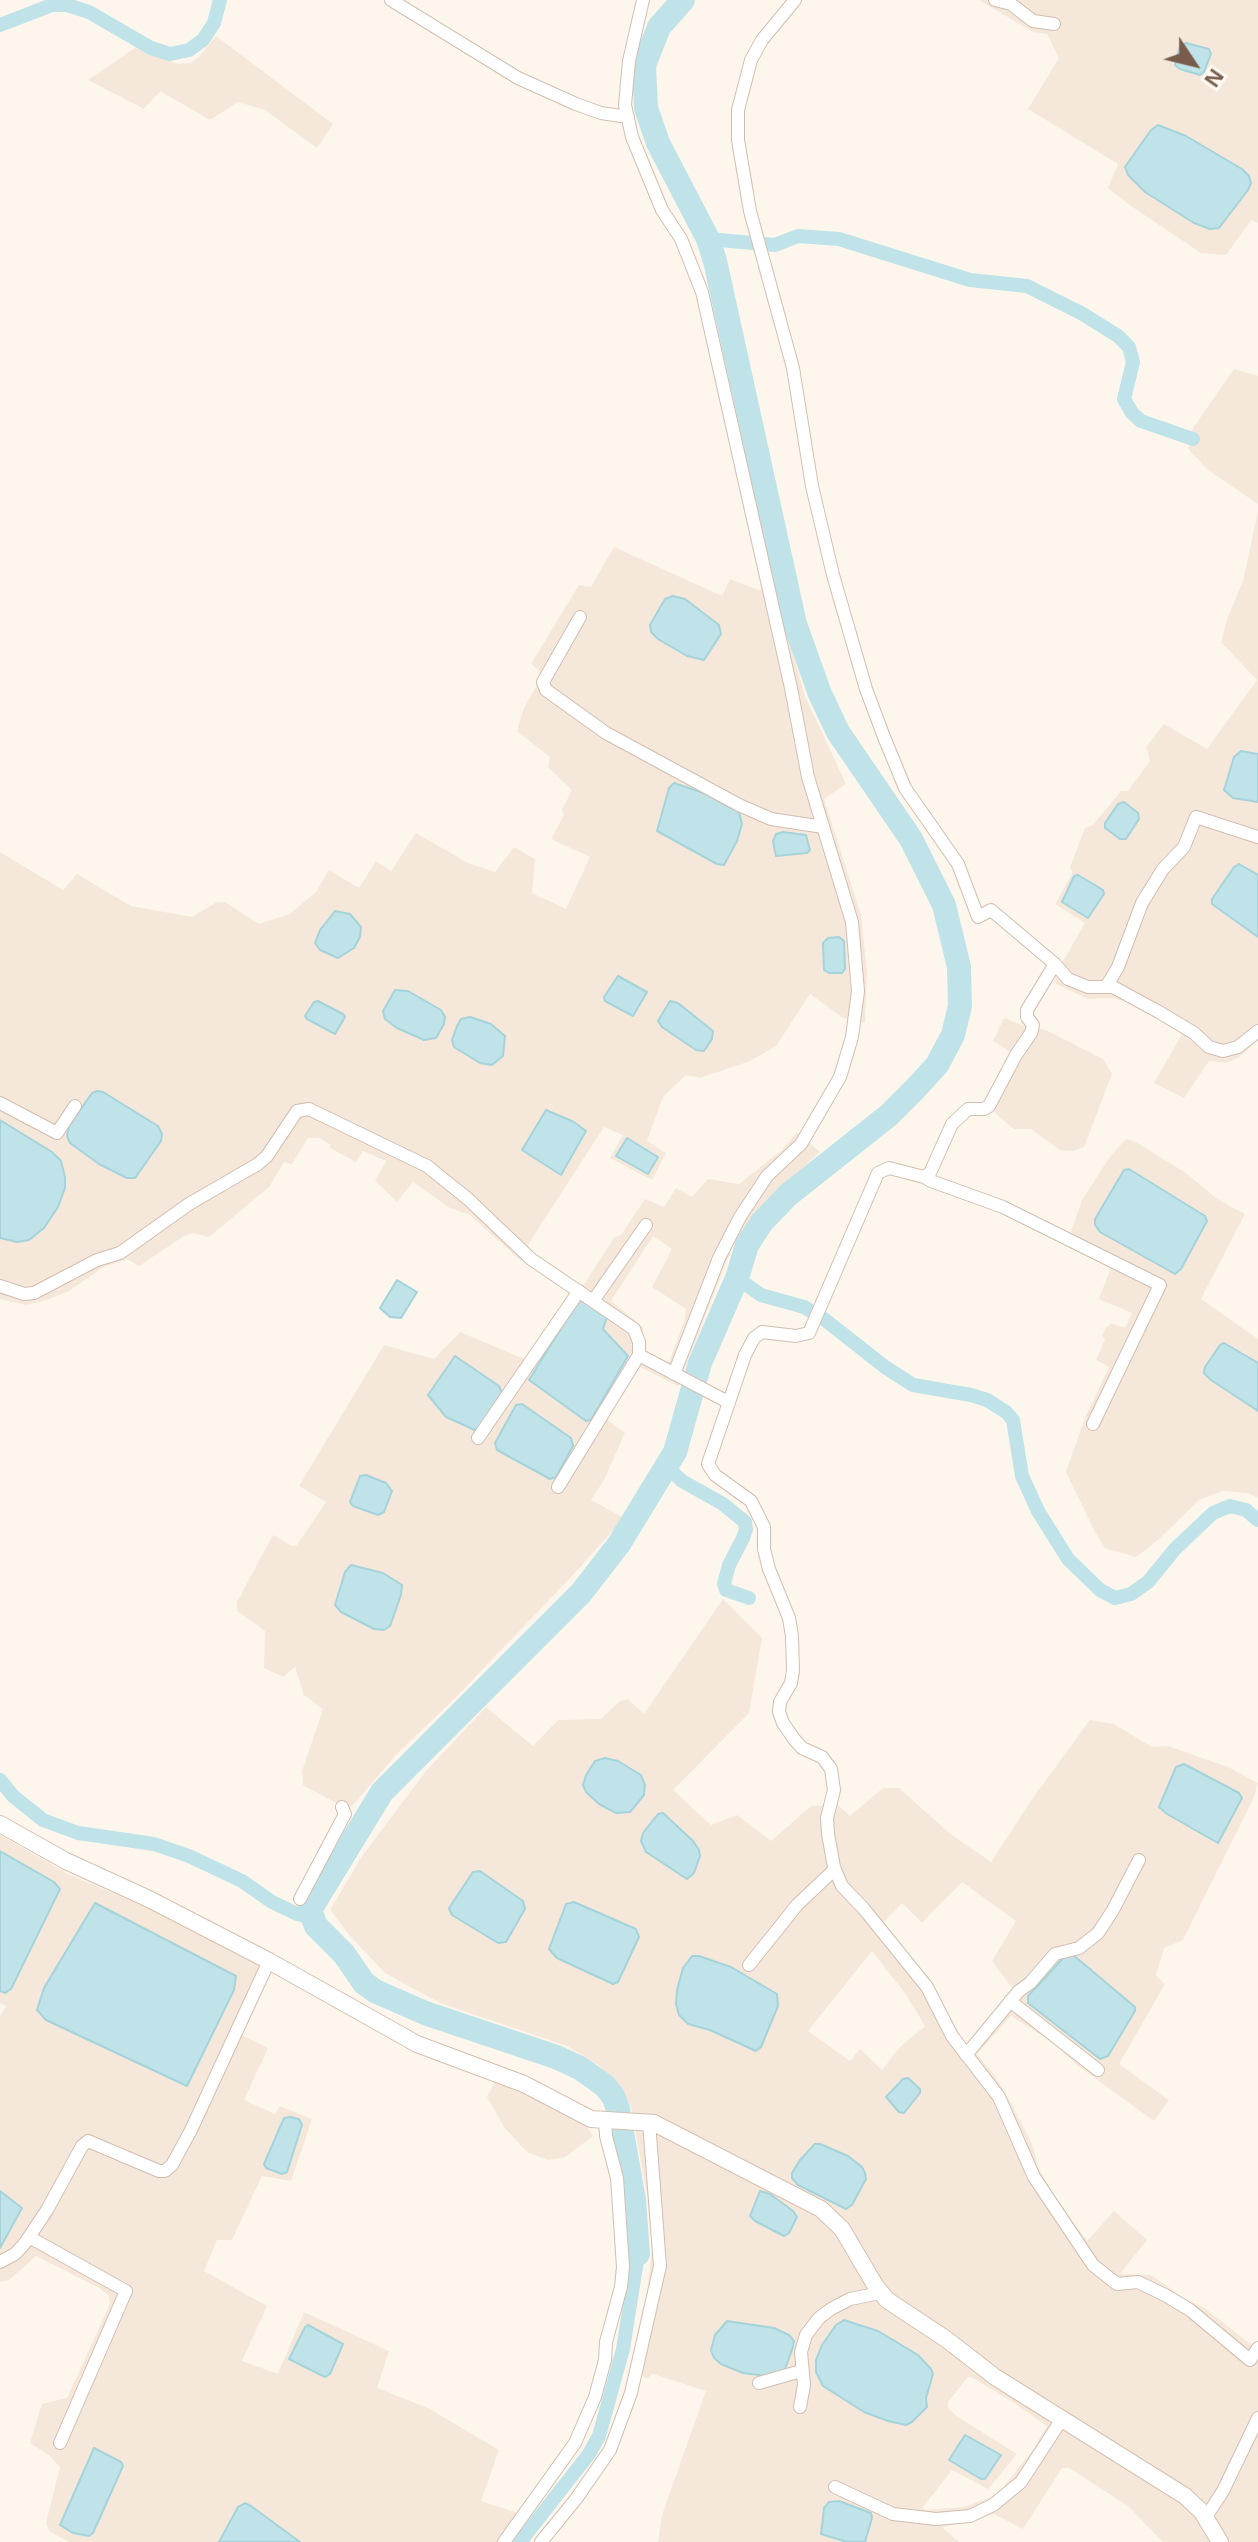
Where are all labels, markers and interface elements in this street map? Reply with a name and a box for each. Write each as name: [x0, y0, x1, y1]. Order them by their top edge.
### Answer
north arrow: [1154, 24, 1234, 104]
text: N: [1199, 64, 1229, 92]

